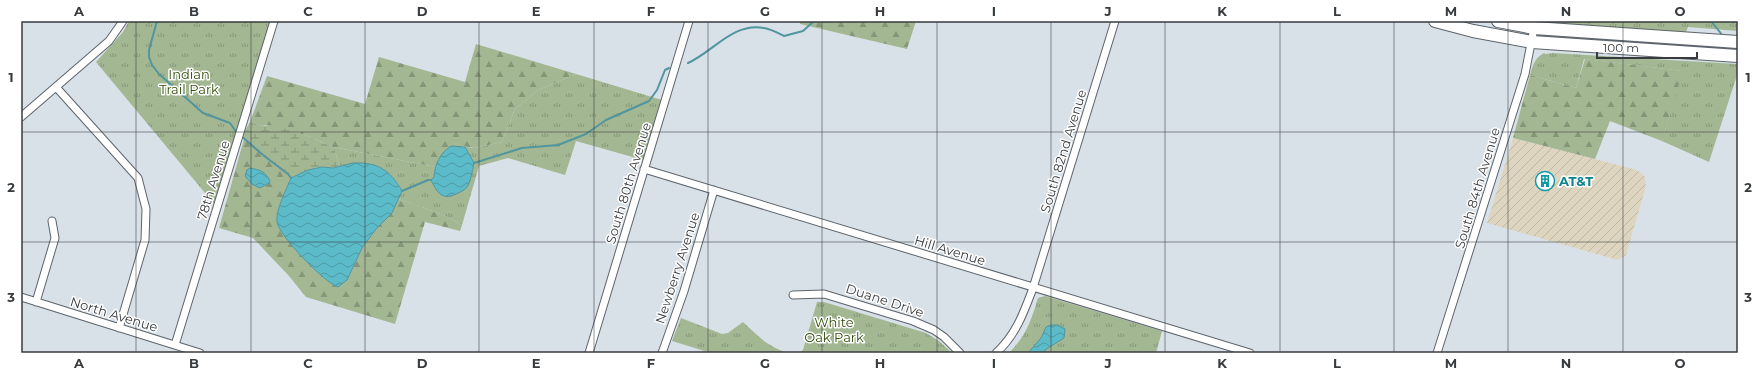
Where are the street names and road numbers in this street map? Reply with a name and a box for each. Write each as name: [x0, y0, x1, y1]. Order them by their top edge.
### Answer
street label: South 82nd Avenue: [1037, 87, 1089, 215]
street label: South 80th Avenue: [602, 120, 654, 246]
street label: South 84th Avenue: [1451, 125, 1503, 250]
street label: 78th Avenue: [193, 138, 233, 222]
street label: Newberry Avenue: [651, 210, 703, 326]
street label: Hill Avenue: [913, 232, 988, 268]
street label: Duane Drive: [844, 280, 926, 320]
street label: North Avenue: [68, 293, 160, 335]

